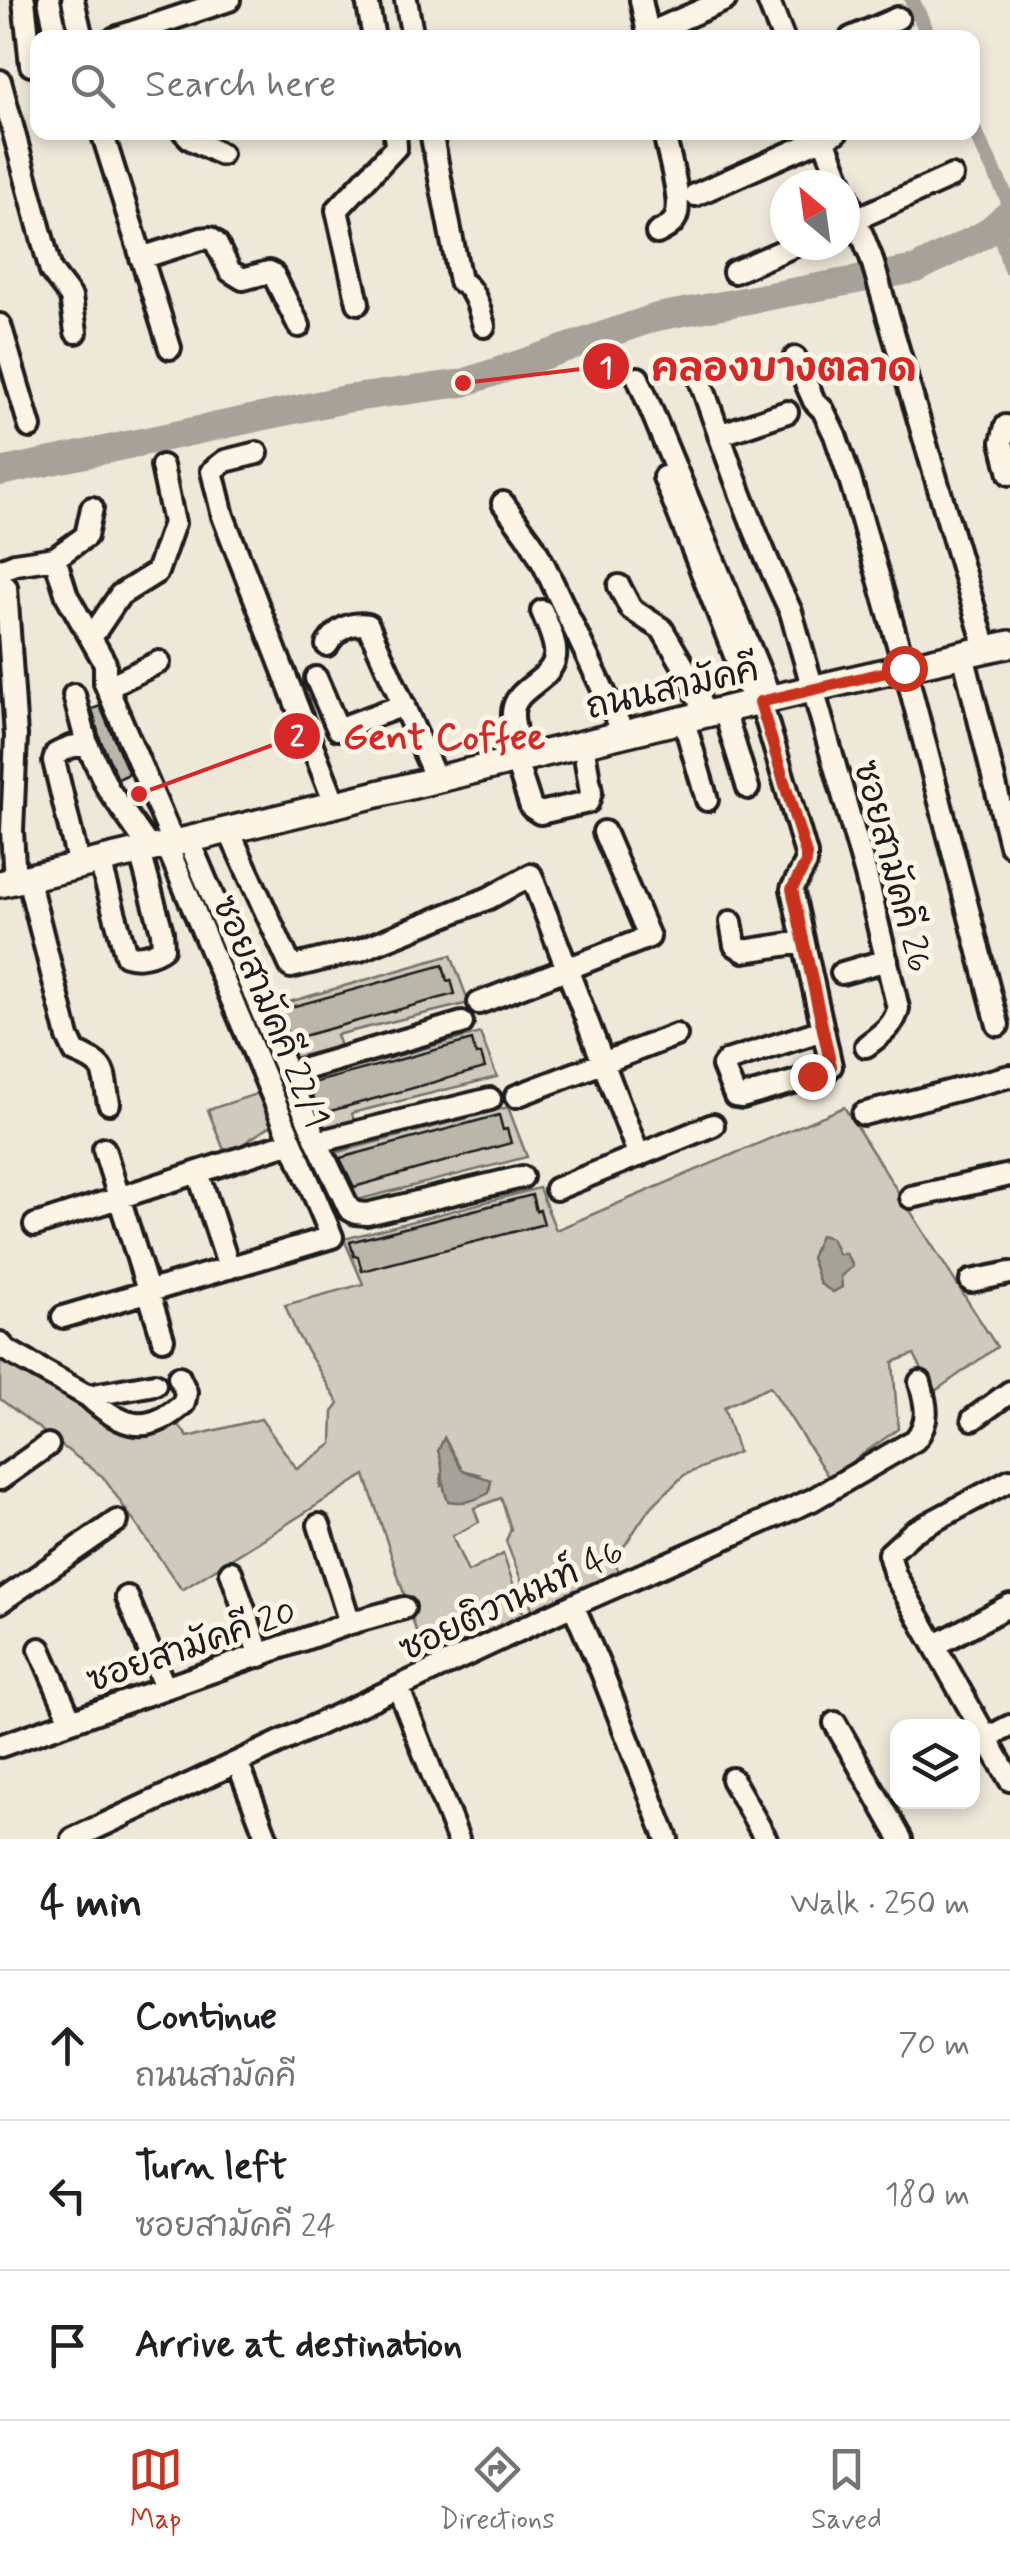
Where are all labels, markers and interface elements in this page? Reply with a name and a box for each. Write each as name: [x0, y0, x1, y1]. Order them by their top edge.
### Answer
search box: [30, 30, 980, 140]
icon: search: [65, 58, 120, 113]
text: Search here: [145, 61, 336, 110]
north arrow: [770, 170, 860, 260]
callout: คลองบางตลาด: [581, 332, 936, 400]
text: คลองบางตลาด: [652, 345, 916, 394]
text: 1: [599, 349, 613, 388]
route start: [882, 646, 928, 692]
street label: ถนนสามัคคี: [582, 647, 763, 731]
callout: Gent Coffee: [272, 702, 565, 770]
text: Gent Coffee: [343, 714, 545, 763]
text: 2: [290, 718, 305, 757]
street label: ซอยสามัคคี 26: [842, 755, 942, 978]
street label: ซอยสามัคคี 22/1: [201, 889, 340, 1135]
route end: [790, 1054, 836, 1100]
street label: ซอยติวานนท์ 46: [391, 1527, 631, 1673]
street label: ซอยสามัคคี 20: [81, 1590, 302, 1704]
map controls: [890, 1719, 980, 1809]
button: layers: [890, 1719, 980, 1809]
text: 4 min: [40, 1877, 142, 1932]
text: Walk · 250 m: [790, 1883, 970, 1925]
text: Continue: [135, 1993, 277, 2042]
icon: ahead: [40, 2018, 95, 2073]
text: 70 m: [898, 2024, 970, 2066]
text: ถนนสามัคคี: [135, 2056, 296, 2098]
text: Turn left: [135, 2143, 287, 2192]
icon: left: [40, 2168, 95, 2223]
text: 180 m: [885, 2174, 970, 2216]
text: ซอยสามัคคี 24: [135, 2206, 336, 2248]
icon: arrive: [40, 2318, 95, 2373]
text: Arrive at destination: [135, 2321, 462, 2370]
tab: Map: [128, 2442, 183, 2539]
tab: Directions: [440, 2442, 555, 2539]
tab: Saved: [811, 2442, 882, 2539]

